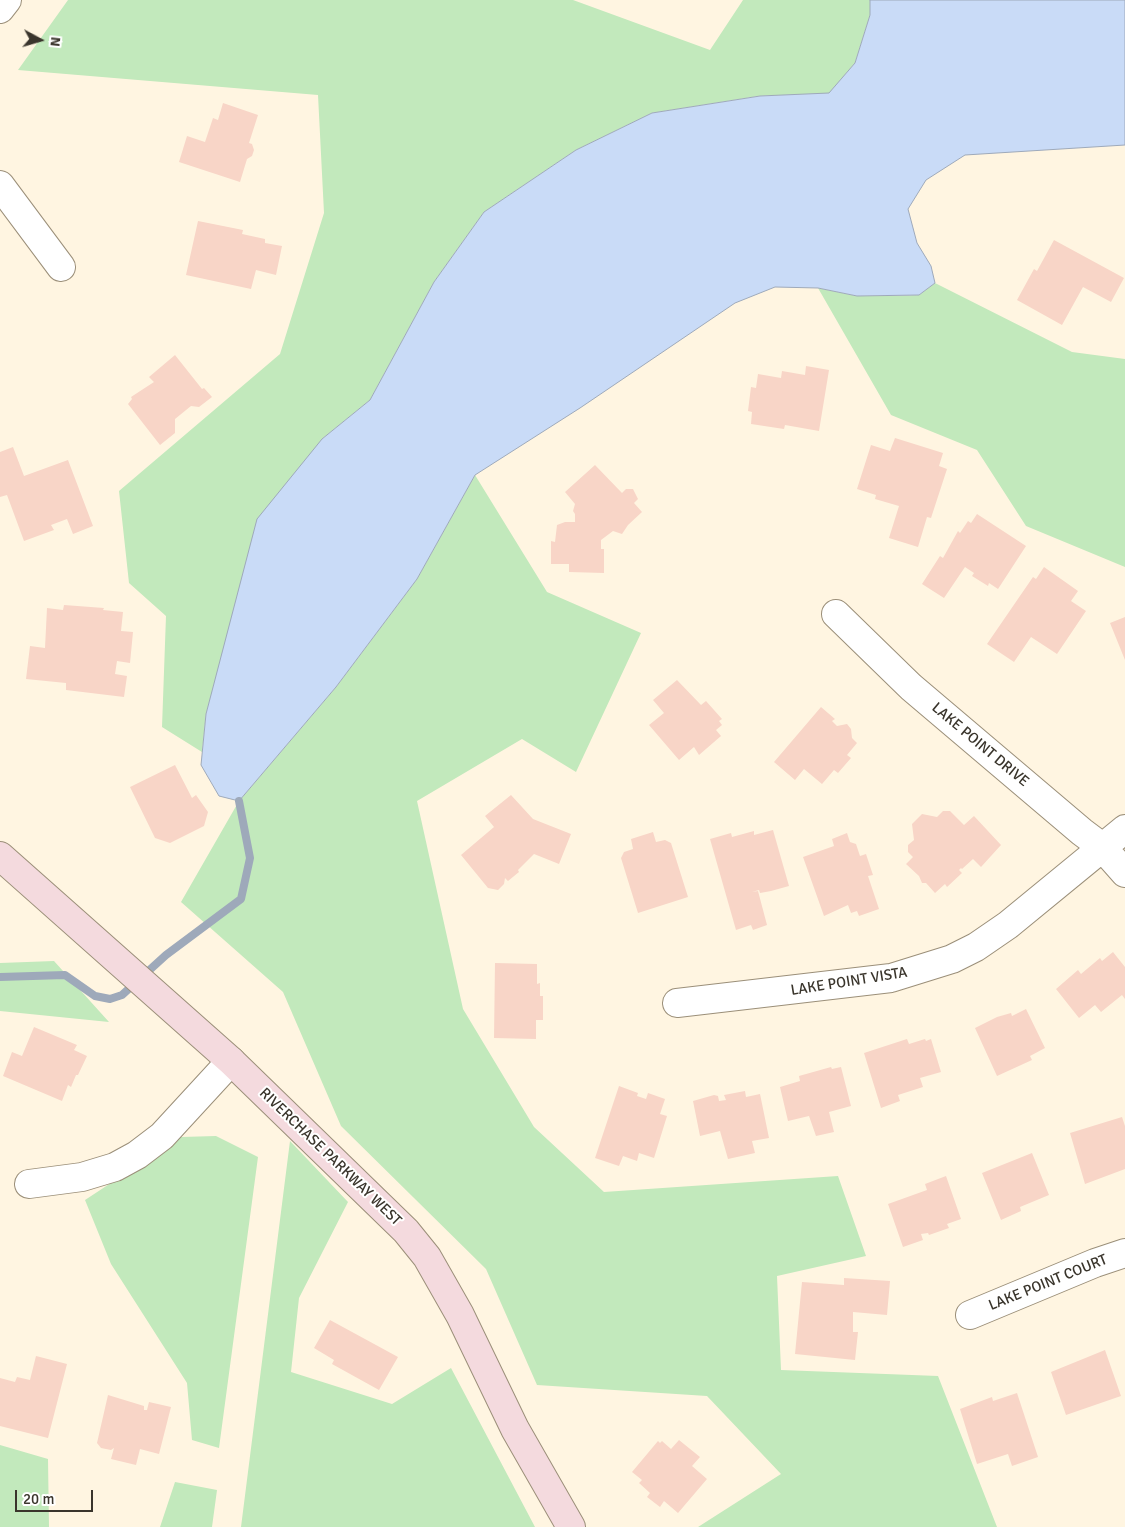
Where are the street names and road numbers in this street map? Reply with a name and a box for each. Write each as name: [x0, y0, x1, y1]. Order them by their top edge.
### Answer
street label: LAKE POINT DRIVE: [928, 699, 1032, 791]
street label: LAKE POINT VISTA: [789, 964, 909, 1000]
street label: RIVERCHASE PARKWAY WEST: [255, 1084, 405, 1230]
street label: LAKE POINT COURT: [986, 1251, 1110, 1315]

